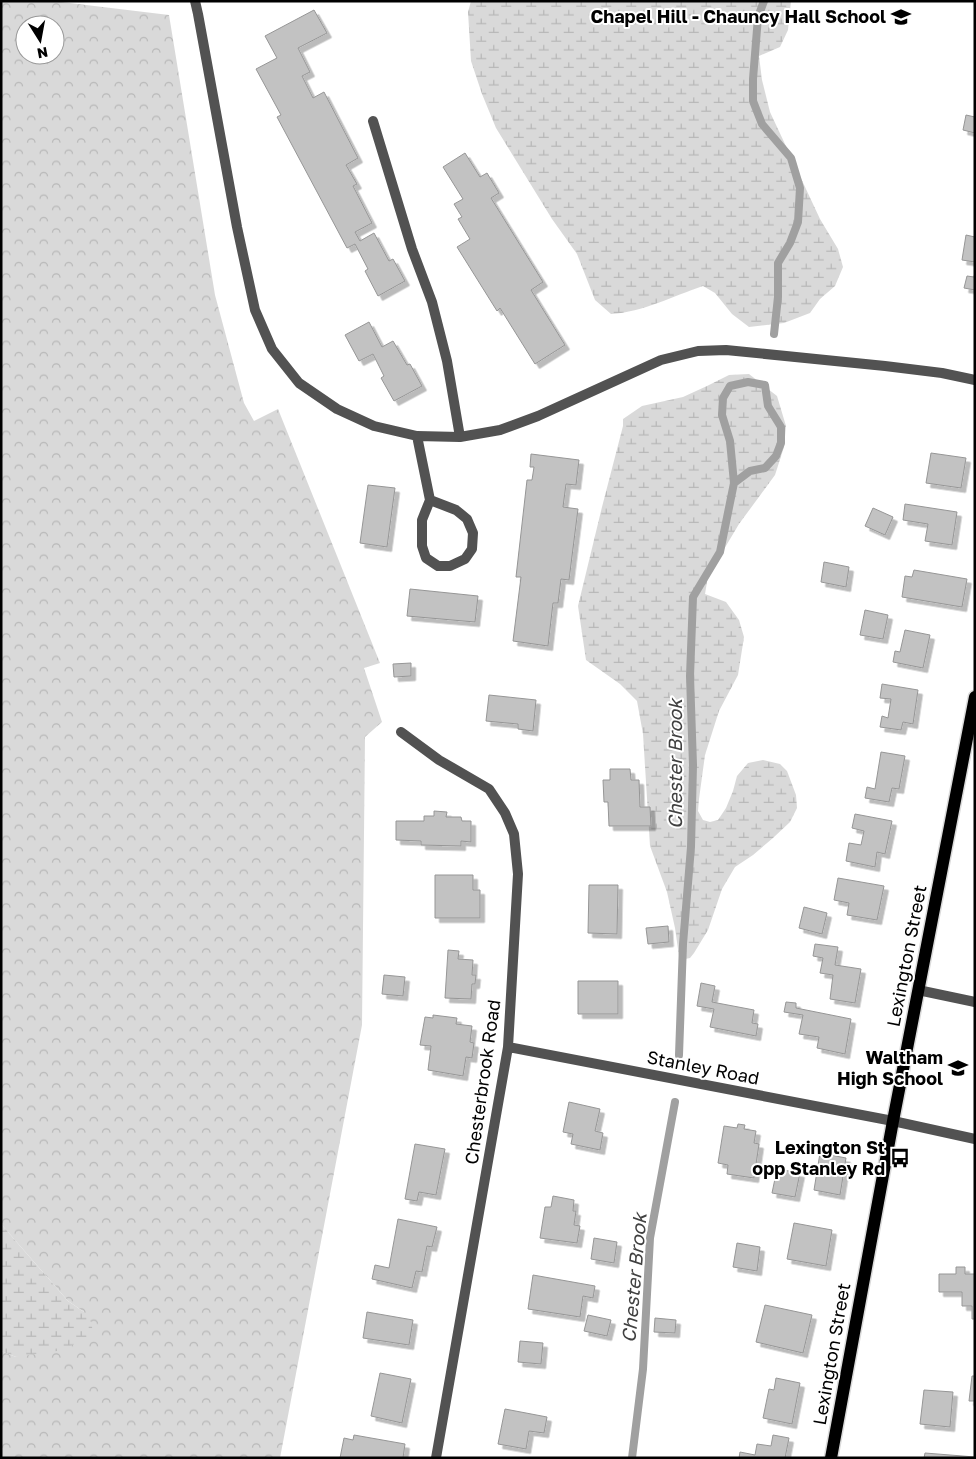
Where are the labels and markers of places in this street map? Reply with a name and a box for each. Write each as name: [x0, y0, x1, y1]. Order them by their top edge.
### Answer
place label: Chapel Hill - Chauncy Hall School: [590, 5, 886, 27]
school or university icon: Chapel Hill - Chauncy Hall School: [890, 6, 912, 28]
place label: Waltham High School: [837, 1046, 943, 1089]
school or university icon: Waltham High School: [947, 1057, 969, 1079]
place label: Lexington St opp Stanley Rd: [752, 1136, 885, 1179]
bus stop icon: Lexington St opp Stanley Rd: [889, 1147, 911, 1169]

